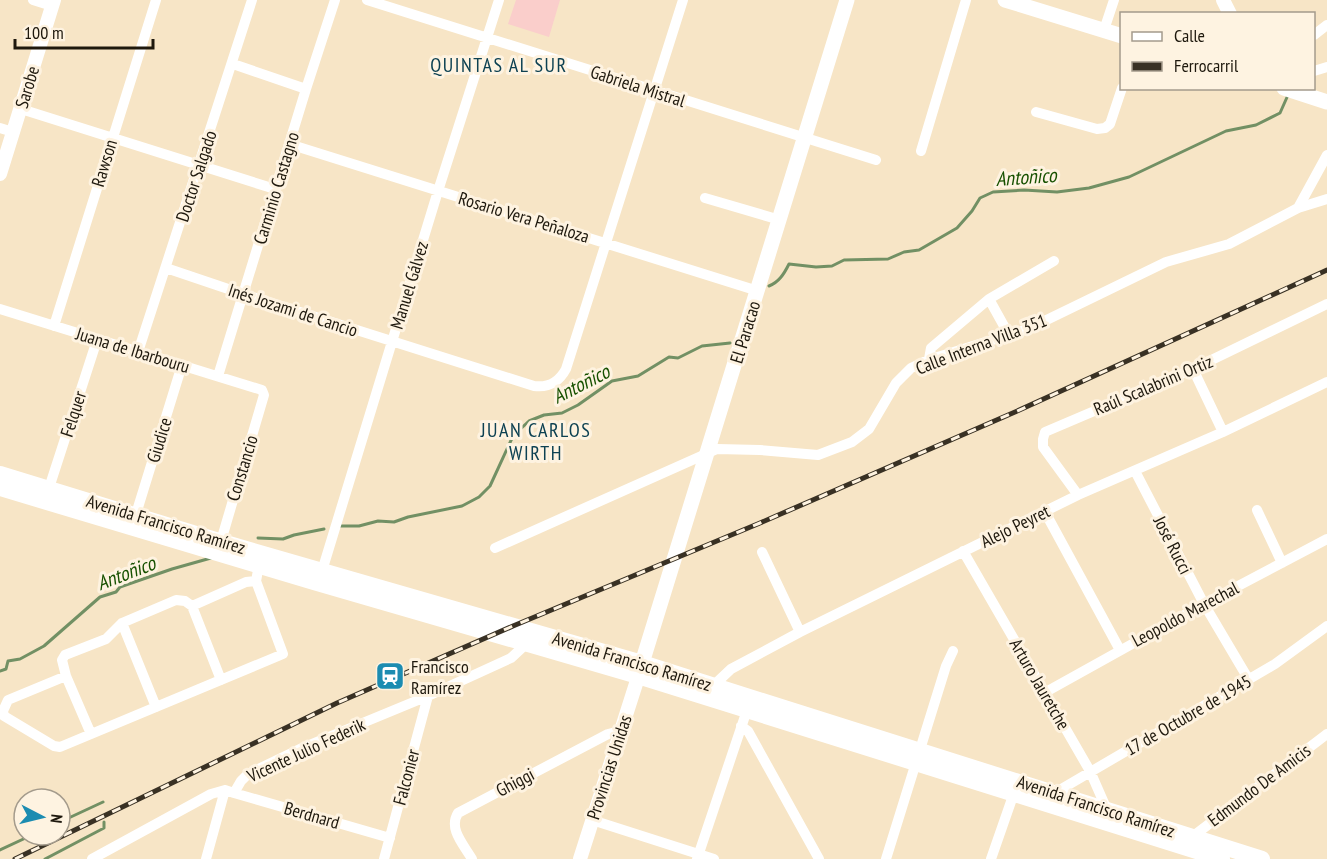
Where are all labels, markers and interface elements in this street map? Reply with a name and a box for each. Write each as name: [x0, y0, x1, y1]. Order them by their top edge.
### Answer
scale bar: [15, 12, 153, 50]
legend: [1120, 12, 1315, 90]
text: 100 m: [24, 21, 64, 44]
text: Calle: [1174, 24, 1205, 47]
district label: QUINTAS AL SUR: [430, 52, 568, 78]
text: Ferrocarril: [1174, 54, 1239, 77]
street label: Gabriela Mistral: [588, 60, 689, 112]
street label: Sarobe: [10, 63, 44, 111]
street label: Doctor Salgado: [170, 127, 222, 225]
street label: Carminio Castagno: [248, 129, 304, 247]
street label: Rawson: [86, 137, 122, 189]
water label: Antoñico: [995, 162, 1059, 192]
street label: Rosario Vera Peñaloza: [456, 186, 592, 248]
street label: Manuel Gálvez: [385, 238, 433, 332]
street label: Inés Jozami de Cancio: [225, 278, 361, 342]
street label: El Paracao: [725, 298, 765, 366]
street label: Calle Interna Villa 351: [912, 308, 1050, 380]
street label: Juana de Ibarbouru: [72, 322, 193, 378]
street label: Raúl Scalabrini Ortiz: [1090, 350, 1216, 420]
water label: Antoñico: [548, 358, 615, 409]
street label: Felquer: [55, 388, 91, 440]
street label: Giudice: [141, 415, 177, 465]
district label: JUAN CARLOS WIRTH: [480, 417, 591, 466]
street label: Constancio: [221, 432, 263, 504]
street label: Avenida Francisco Ramírez: [84, 489, 248, 559]
street label: Alejo Peyret: [977, 499, 1054, 553]
street label: José Rucci: [1148, 511, 1197, 578]
water label: Antoñico: [93, 549, 160, 596]
street label: Leopoldo Marechal: [1128, 576, 1243, 652]
street label: Avenida Francisco Ramírez: [550, 626, 714, 696]
street label: Arturo Jauretche: [1005, 634, 1075, 734]
place label: Francisco Ramírez: [411, 655, 469, 699]
station icon: Francisco Ramírez: [374, 660, 406, 692]
street label: 17 de Octubre de 1945: [1120, 669, 1256, 761]
street label: Provincias Unidas: [581, 712, 637, 822]
street label: Vicente Julio Federik: [242, 713, 369, 788]
street label: Edmundo De Amicis: [1203, 739, 1315, 831]
street label: Falconier: [388, 746, 424, 807]
street label: Ghiggi: [492, 762, 538, 802]
street label: Avenida Francisco Ramírez: [1014, 770, 1178, 842]
north arrow: [12, 787, 72, 847]
street label: Berdnard: [282, 796, 342, 834]
text: N: [46, 813, 67, 824]

